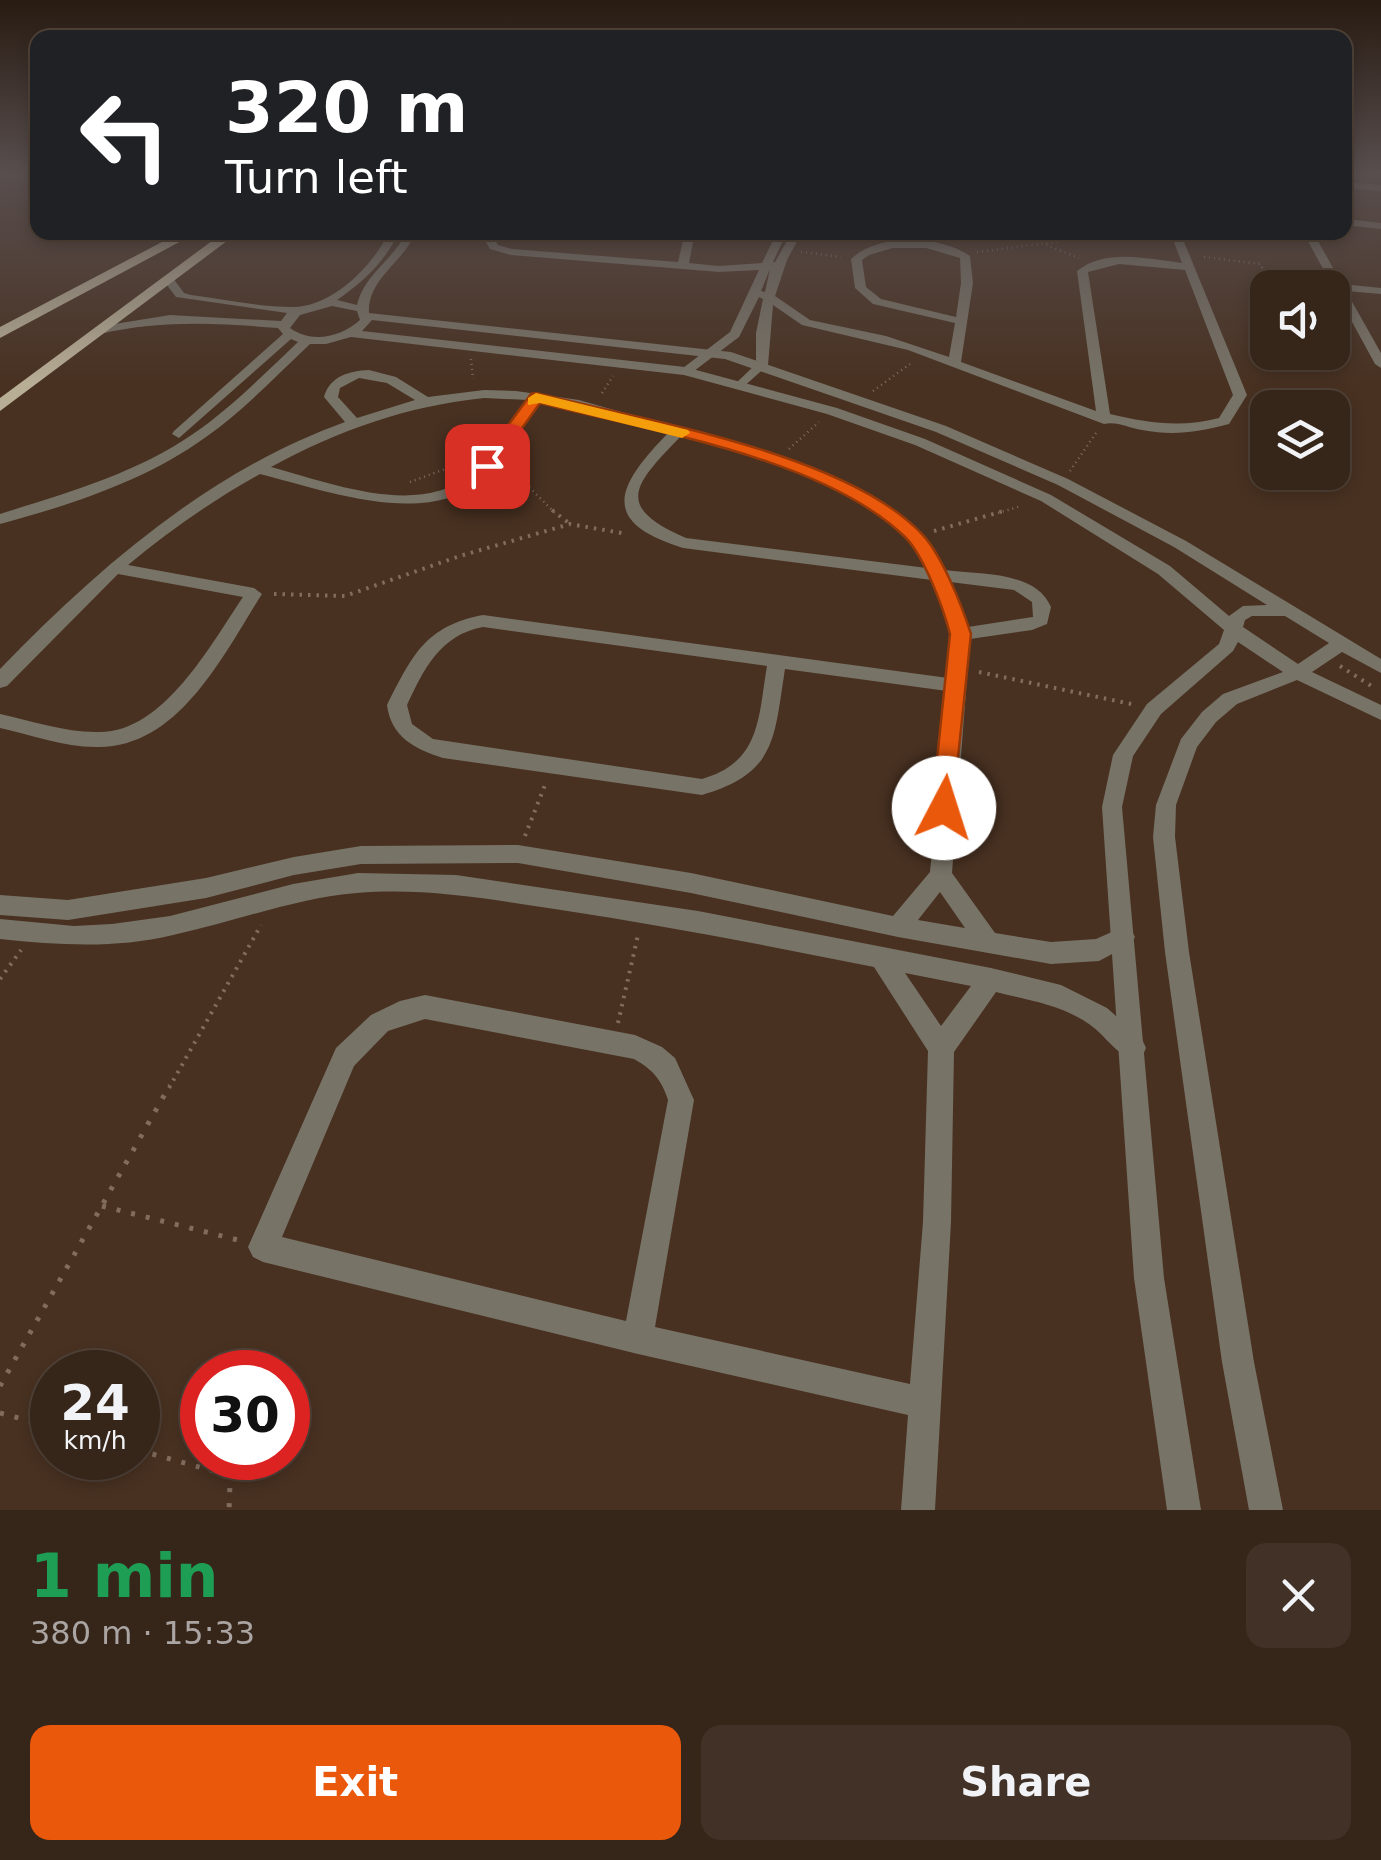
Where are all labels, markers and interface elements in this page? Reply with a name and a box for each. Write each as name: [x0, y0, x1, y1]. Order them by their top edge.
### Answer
text: 320 m: [225, 67, 468, 149]
icon: left: [60, 70, 190, 200]
text: Turn left: [225, 151, 408, 204]
map controls: [1250, 270, 1350, 490]
button: sound: [1250, 270, 1350, 370]
button: layers: [1250, 390, 1350, 490]
pin: [445, 424, 530, 509]
icon: arrive: [460, 439, 515, 494]
position arrow: [892, 756, 996, 860]
speed limit sign: 30: [180, 1350, 310, 1480]
text: 24: [60, 1374, 130, 1432]
text: km/h: [63, 1426, 127, 1455]
text: 1 min: [30, 1541, 218, 1611]
button: close: [1246, 1543, 1351, 1648]
text: 380 m · 15:33: [30, 1614, 255, 1652]
button: Exit: [30, 1725, 681, 1840]
button: Share: [701, 1725, 1351, 1840]

